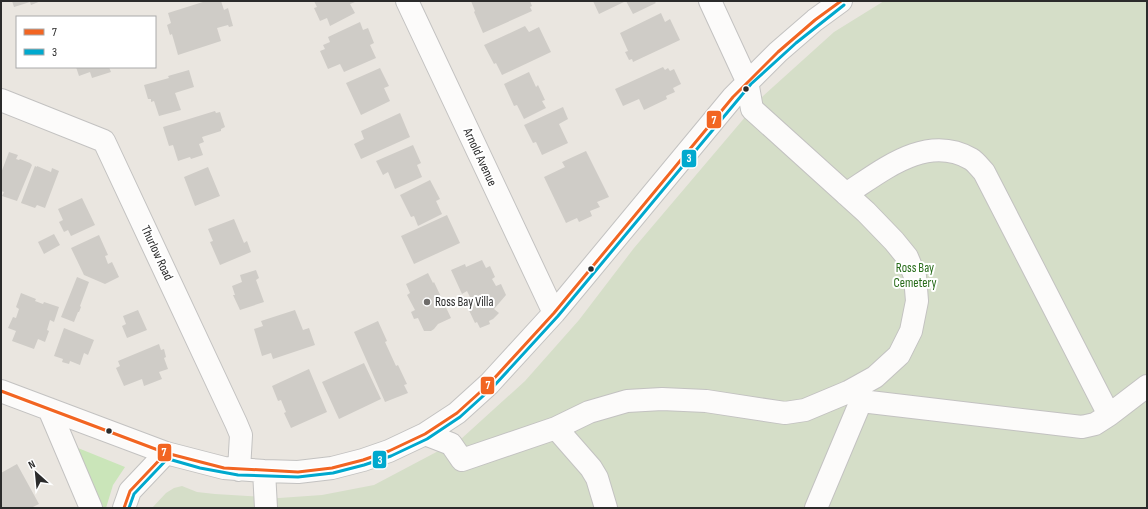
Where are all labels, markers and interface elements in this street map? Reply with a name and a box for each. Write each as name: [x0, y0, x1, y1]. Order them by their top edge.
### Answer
legend: [16, 16, 156, 68]
text: 7: [52, 25, 57, 40]
text: 3: [52, 45, 57, 60]
unlabelled marker: [741, 84, 751, 94]
line badge: 7: [706, 110, 722, 129]
text: 7: [712, 114, 717, 127]
street label: Arnold Avenue: [459, 125, 500, 189]
line badge: 3: [681, 149, 697, 168]
text: 3: [687, 152, 692, 165]
street label: Thurlow Road: [137, 223, 177, 283]
park label: Ross Bay Cemetery: [894, 260, 936, 291]
unlabelled marker: [586, 264, 596, 274]
place label: Ross Bay Villa: [435, 294, 493, 310]
marker: Ross Bay Villa: [422, 297, 432, 307]
line badge: 7: [480, 376, 495, 395]
text: 7: [486, 379, 491, 392]
unlabelled marker: [104, 426, 114, 436]
line badge: 7: [157, 443, 172, 462]
text: 7: [162, 446, 167, 459]
line badge: 3: [372, 450, 387, 469]
north arrow: [16, 453, 56, 493]
text: 3: [378, 454, 383, 467]
text: N: [26, 457, 37, 472]

